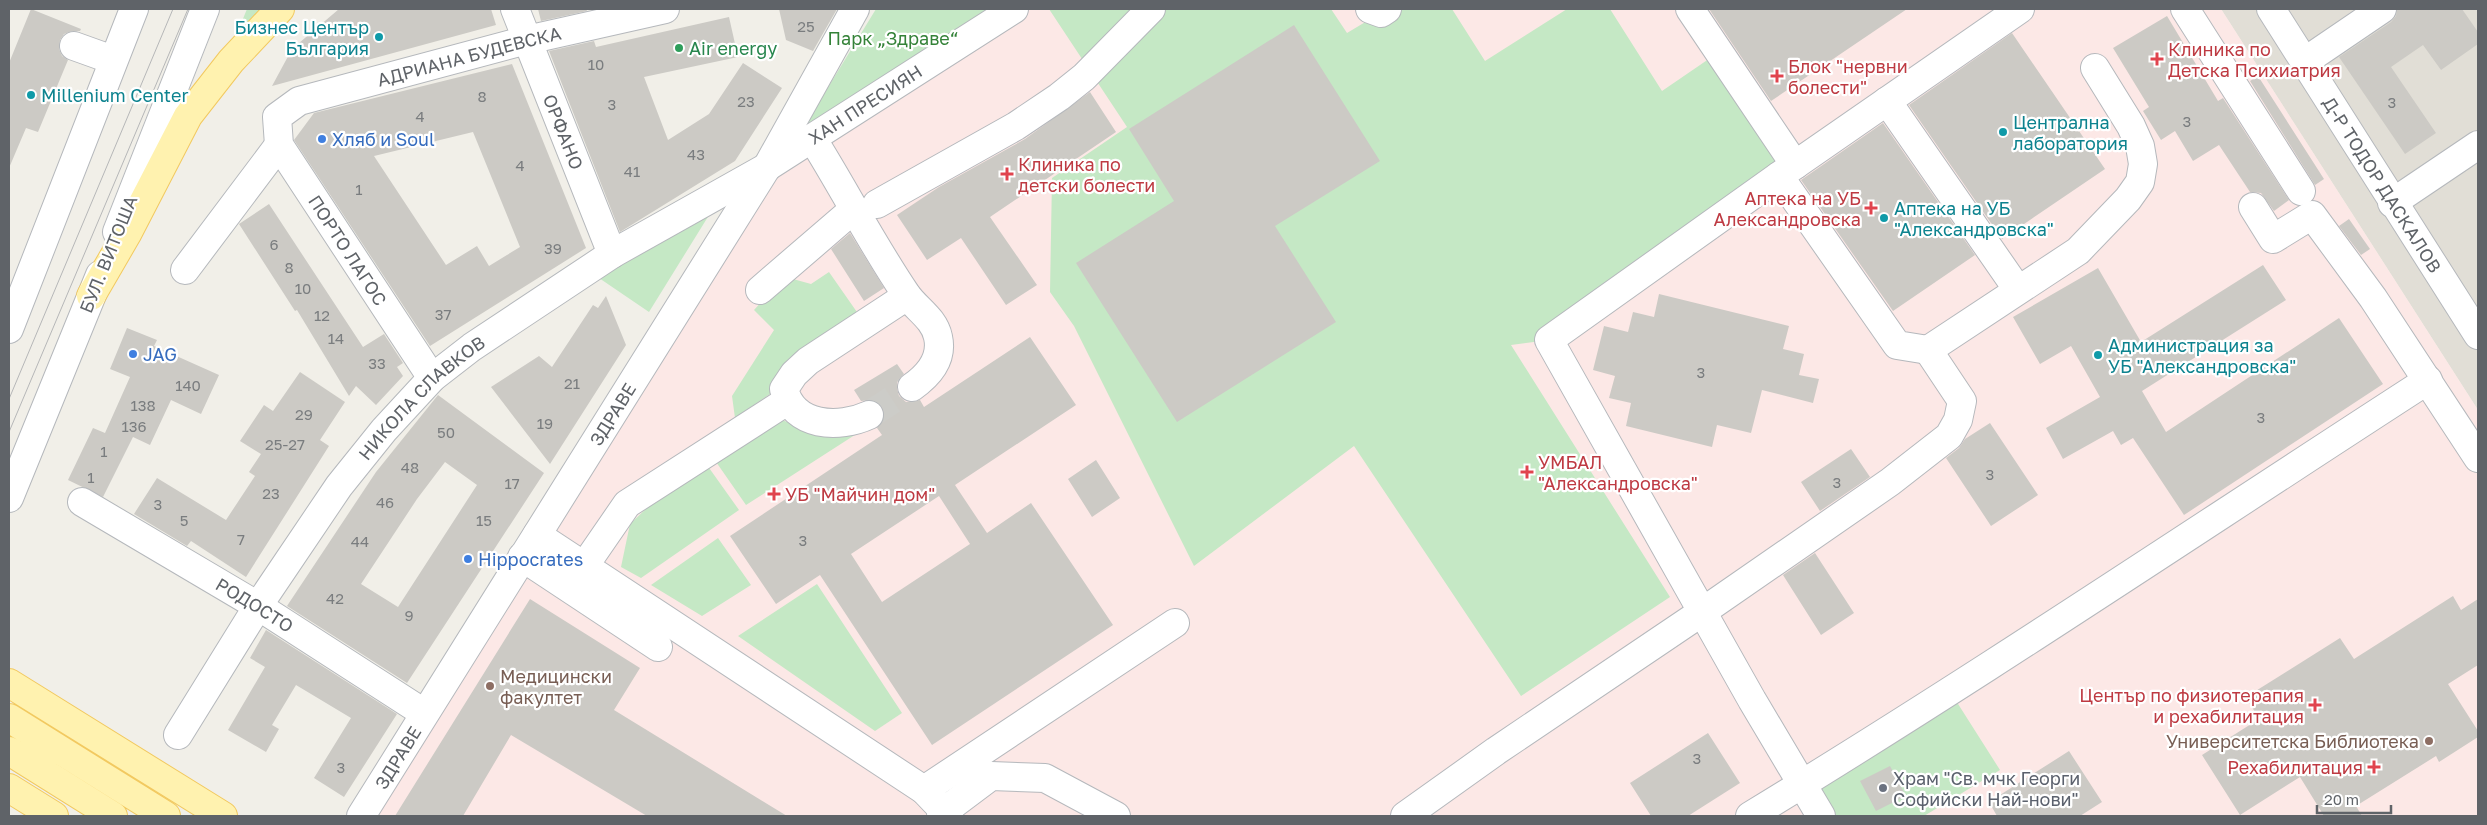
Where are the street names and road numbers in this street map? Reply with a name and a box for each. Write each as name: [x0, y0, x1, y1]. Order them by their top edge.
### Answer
street label: АДРИАНА БУДЕВСКА: [375, 22, 563, 91]
street label: ХАН ПРЕСИЯН: [804, 60, 926, 149]
street label: ОРФАНО: [539, 91, 588, 173]
street label: Д-Р ТОДОР ДАСКАЛОВ: [2319, 93, 2446, 276]
street label: ПОРТО ЛАГОС: [304, 191, 392, 309]
street label: БУЛ. ВИТОША: [74, 192, 142, 316]
street label: НИКОЛА СЛАВКОВ: [353, 331, 489, 464]
street label: ЗДРАВЕ: [584, 379, 640, 450]
street label: РОДОСТО: [212, 573, 298, 637]
street label: ЗДРАВЕ: [370, 722, 426, 793]

